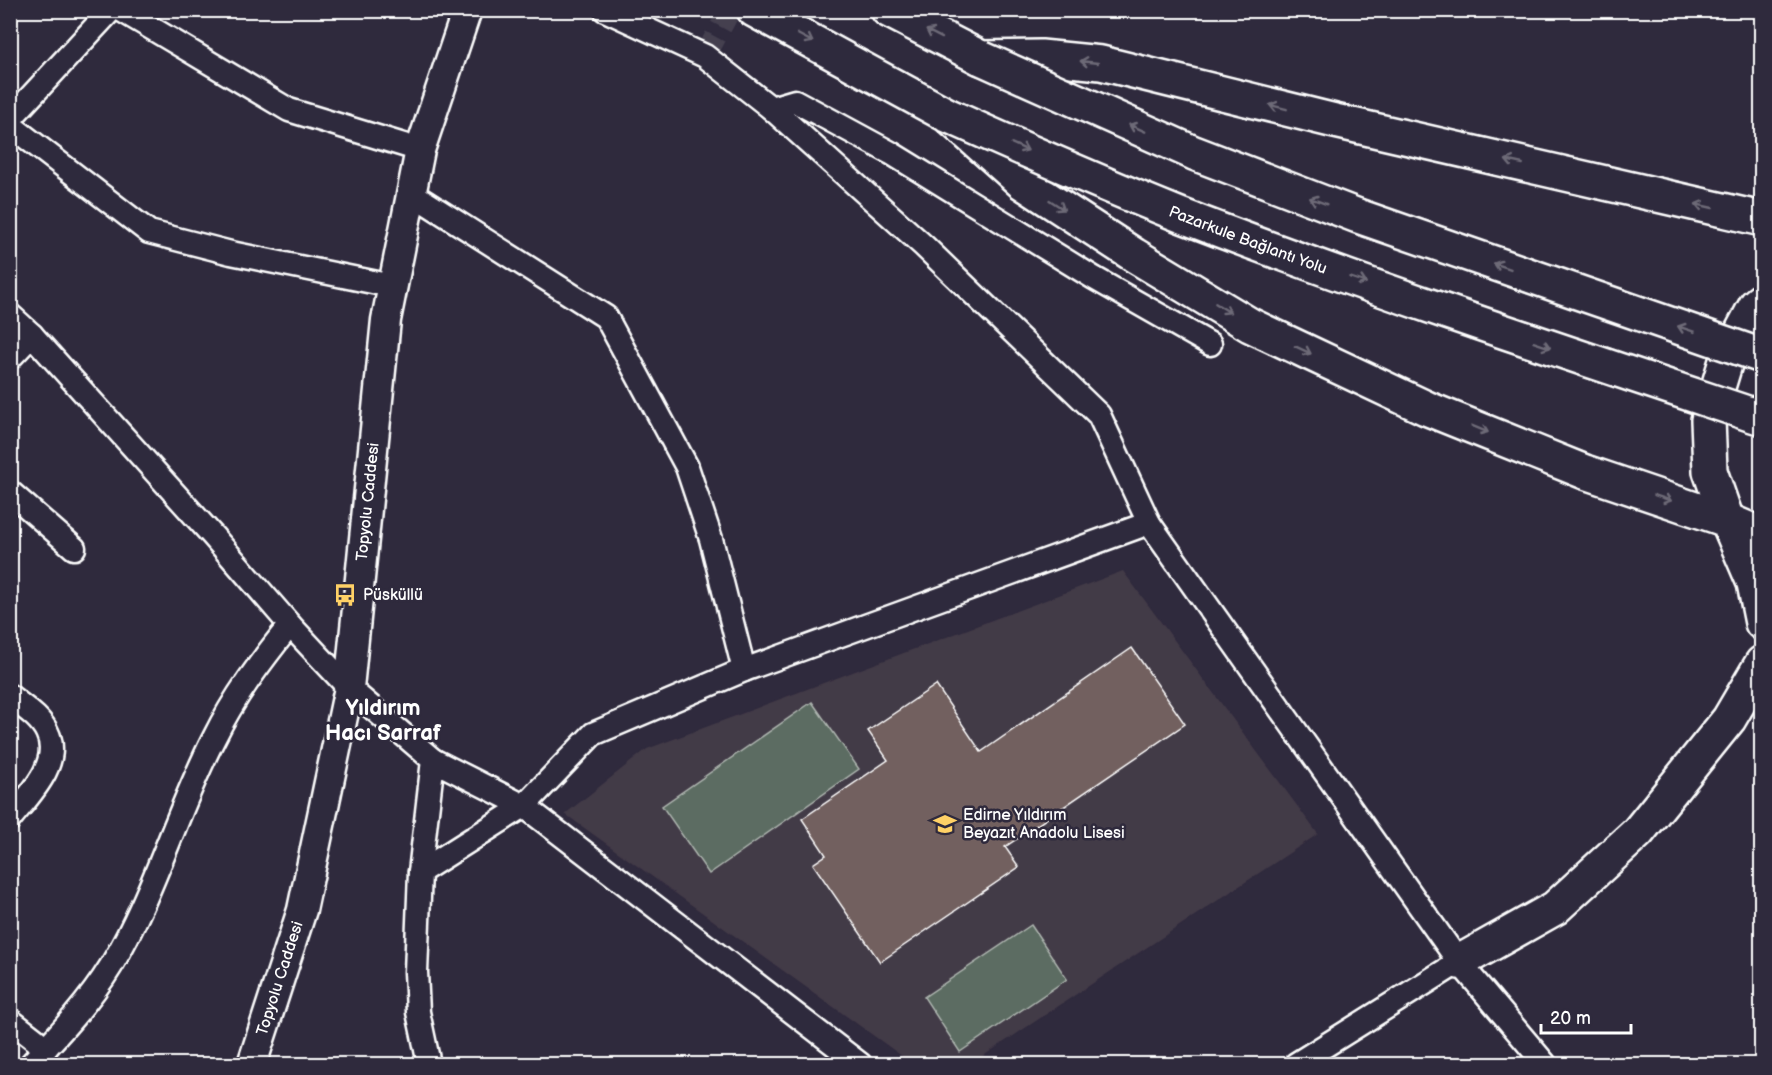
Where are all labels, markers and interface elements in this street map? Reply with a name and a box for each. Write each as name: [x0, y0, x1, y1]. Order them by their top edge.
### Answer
one-way arrow: [926, 28, 944, 39]
one-way arrow: [796, 33, 814, 44]
one-way arrow: [1079, 56, 1099, 67]
one-way arrow: [1269, 100, 1288, 112]
one-way arrow: [1129, 122, 1147, 133]
one-way arrow: [1010, 142, 1028, 154]
one-way arrow: [1505, 156, 1525, 167]
one-way arrow: [1310, 194, 1328, 205]
one-way arrow: [1048, 199, 1065, 211]
one-way arrow: [1695, 200, 1715, 211]
street label: Pazarkule Bağlantı Yolu: [1166, 202, 1329, 278]
one-way arrow: [1493, 259, 1512, 270]
one-way arrow: [1348, 276, 1366, 287]
one-way arrow: [1214, 303, 1231, 315]
one-way arrow: [1677, 323, 1696, 334]
one-way arrow: [1532, 340, 1551, 351]
one-way arrow: [1293, 344, 1311, 356]
one-way arrow: [1471, 425, 1489, 436]
street label: Topyolu Caddesi: [352, 442, 383, 562]
one-way arrow: [1653, 493, 1672, 504]
bus stop icon: Püsküllü: [332, 582, 358, 608]
place label: Püsküllü: [363, 586, 423, 605]
district label: Yıldırım Hacı Sarraf: [325, 695, 442, 747]
place label: Edirne Yıldırım Beyazıt Anadolu Lisesi: [963, 806, 1125, 843]
school or university icon: Edirne Yıldırım Beyazıt Anadolu Lisesi: [932, 811, 958, 837]
street label: Topyolu Caddesi: [252, 919, 307, 1038]
scale bar: [1541, 997, 1631, 1035]
text: 20 m: [1550, 1008, 1591, 1029]

